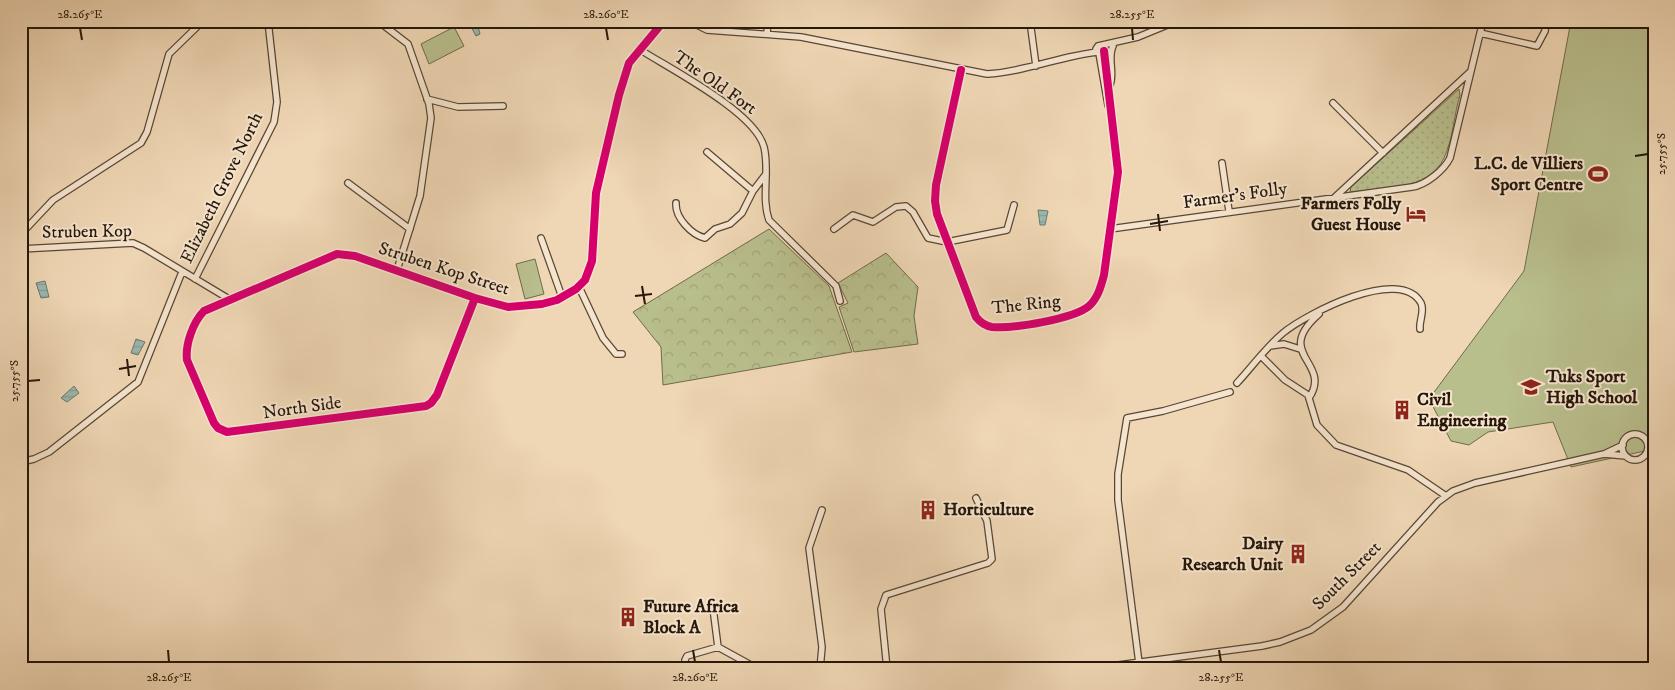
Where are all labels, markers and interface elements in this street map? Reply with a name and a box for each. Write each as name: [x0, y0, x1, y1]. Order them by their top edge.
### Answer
text: 28.265°E: [57, 7, 103, 22]
text: 28.260°E: [583, 7, 629, 22]
text: 28.255°E: [1110, 7, 1155, 22]
street label: The Old Fort: [669, 46, 761, 120]
street label: Elizabeth Grove North: [176, 108, 268, 267]
text: 25.755°S: [1654, 133, 1669, 175]
place label: L.C. de Villiers Sport Centre: [1474, 153, 1584, 196]
sports icon: L.C. de Villiers Sport Centre: [1587, 163, 1609, 185]
street label: Farmer's Folly: [1182, 178, 1289, 214]
place label: Farmers Folly Guest House: [1300, 193, 1402, 236]
hotel icon: Farmers Folly Guest House: [1405, 203, 1427, 225]
street label: Struben Kop: [42, 220, 132, 244]
street label: Struben Kop Street: [376, 237, 512, 301]
street label: The Ring: [990, 290, 1062, 320]
text: 25.755°S: [7, 360, 22, 402]
place label: Tuks Sport High School: [1545, 366, 1638, 409]
school or university icon: Tuks Sport High School: [1520, 376, 1542, 398]
place label: Civil Engineering: [1417, 389, 1508, 432]
street label: North Side: [261, 392, 343, 424]
building icon: Civil Engineering: [1391, 399, 1413, 421]
building icon: Horticulture: [917, 499, 939, 521]
place label: Horticulture: [943, 499, 1035, 521]
place label: Dairy Research Unit: [1182, 533, 1283, 576]
street label: South Street: [1308, 537, 1386, 615]
building icon: Dairy Research Unit: [1287, 543, 1309, 565]
place label: Future Africa Block A: [643, 596, 739, 639]
building icon: Future Africa Block A: [617, 606, 639, 628]
text: 28.265°E: [146, 670, 192, 685]
text: 28.260°E: [672, 670, 718, 685]
text: 28.255°E: [1199, 670, 1244, 685]

